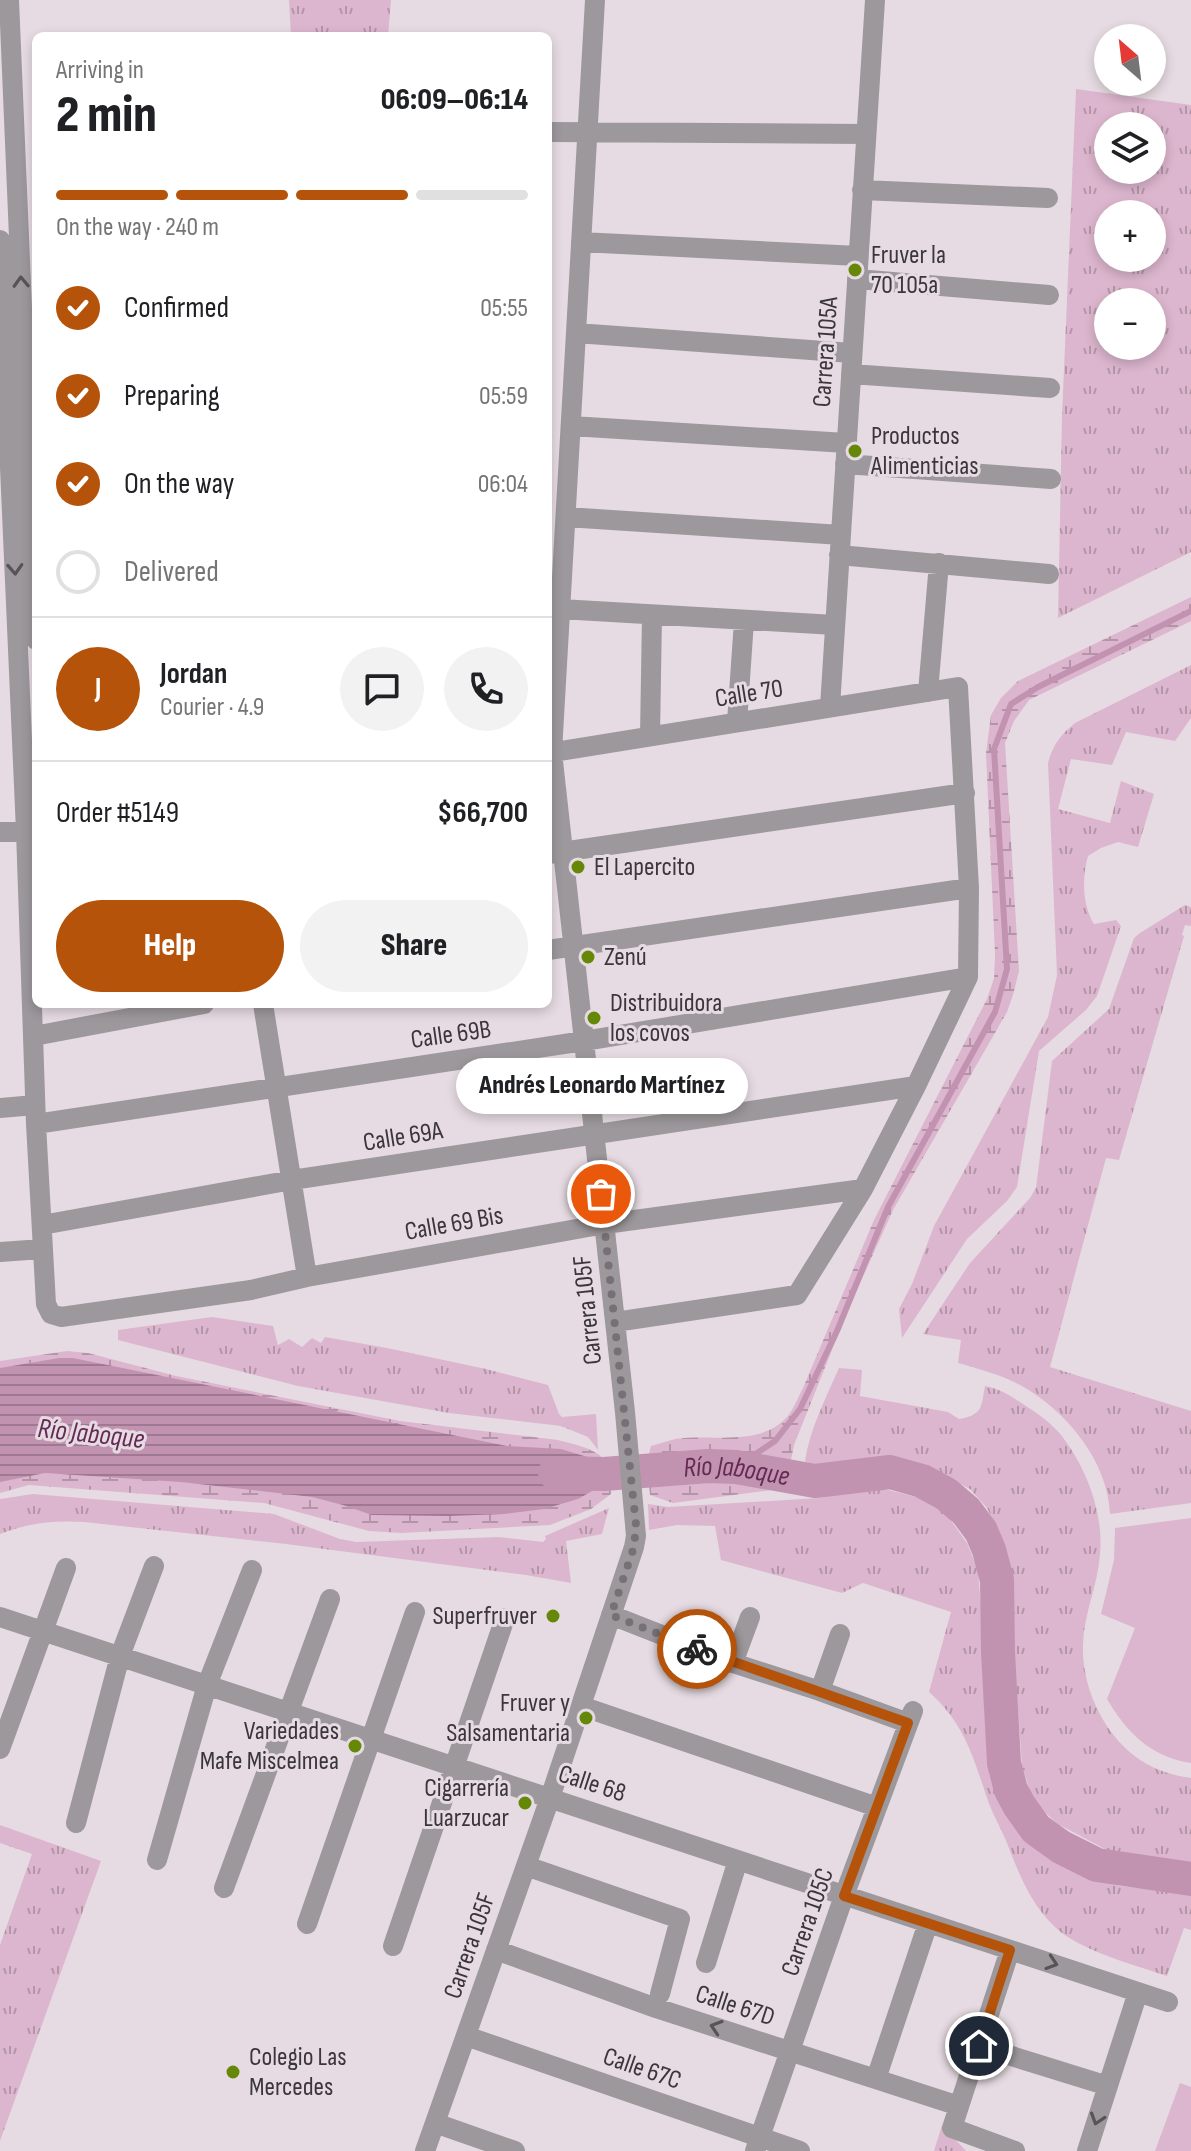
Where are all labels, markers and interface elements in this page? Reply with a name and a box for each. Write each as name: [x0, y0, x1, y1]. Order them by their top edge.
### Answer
north arrow: [1094, 24, 1166, 96]
map controls: [1094, 24, 1166, 360]
text: Arriving in: [56, 55, 144, 86]
text: 06:09–06:14: [381, 82, 528, 118]
text: 2 min: [56, 84, 157, 147]
button: layers: [1094, 112, 1166, 184]
button: +: [1094, 200, 1166, 272]
text: On the way · 240 m: [56, 212, 219, 243]
place label: Fruver la 70 105a: [871, 240, 946, 301]
marker: Fruver la 70 105a: [846, 261, 864, 279]
one-way arrow: [12, 275, 29, 288]
icon: check: [56, 286, 100, 330]
button: −: [1094, 288, 1166, 360]
text: Confirmed: [124, 290, 229, 326]
text: 05:55: [480, 293, 528, 324]
street label: Carrera 105A: [807, 295, 845, 408]
icon: check: [56, 374, 100, 418]
text: Preparing: [124, 378, 220, 414]
text: 05:59: [479, 381, 528, 412]
place label: Productos Alimenticias: [870, 421, 978, 482]
marker: Productos Alimenticias: [846, 442, 864, 460]
icon: check: [56, 462, 100, 506]
text: On the way: [124, 466, 234, 502]
text: 06:04: [478, 469, 528, 500]
text: Delivered: [124, 554, 219, 590]
one-way arrow: [6, 563, 23, 576]
button: chat: [340, 647, 424, 731]
button: phone: [444, 647, 528, 731]
text: Jordan: [160, 656, 227, 692]
text: J: [95, 671, 101, 707]
street label: Calle 70: [713, 673, 785, 715]
text: Courier · 4.9: [160, 692, 264, 723]
text: Order #5149: [56, 795, 179, 831]
text: $66,700: [437, 795, 528, 831]
place label: El Lapercito: [594, 852, 695, 883]
marker: El Lapercito: [569, 858, 587, 876]
button: Help: [56, 900, 284, 992]
button: Share: [300, 900, 528, 992]
place label: Zenú: [604, 942, 647, 973]
marker: Zenú: [579, 948, 597, 966]
place label: Distribuidora los covos: [610, 988, 722, 1049]
marker: Distribuidora los covos: [585, 1009, 603, 1027]
street label: Calle 69B: [409, 1014, 493, 1056]
callout: Andrés Leonardo Martínez: [455, 1058, 747, 1114]
text: Andrés Leonardo Martínez: [479, 1070, 725, 1101]
street label: Calle 69A: [361, 1115, 446, 1159]
pin: [567, 1160, 635, 1228]
icon: bag: [579, 1172, 623, 1216]
street label: Calle 69 Bis: [403, 1200, 505, 1248]
street label: Carrera 105F: [567, 1254, 609, 1366]
water label: Río Jaboque: [36, 1412, 146, 1456]
water label: Río Jaboque: [682, 1449, 792, 1493]
place label: Superfruver: [432, 1601, 538, 1632]
marker: Superfruver: [544, 1607, 562, 1625]
courier: [657, 1609, 737, 1689]
icon: bike: [675, 1627, 719, 1671]
place label: Fruver y Salsamentaria: [446, 1688, 570, 1749]
marker: Fruver y Salsamentaria: [577, 1709, 595, 1727]
place label: Variedades Mafe Miscelmea: [200, 1716, 339, 1777]
marker: Variedades Mafe Miscelmea: [346, 1737, 364, 1755]
street label: Calle 68: [554, 1759, 630, 1809]
place label: Cigarrería Luarzucar: [423, 1773, 510, 1834]
marker: Cigarrería Luarzucar: [516, 1794, 534, 1812]
street label: Carrera 105C: [775, 1864, 841, 1980]
street label: Carrera 105F: [437, 1889, 503, 2003]
one-way arrow: [1044, 1954, 1058, 1970]
street label: Calle 67D: [692, 1979, 778, 2033]
pin: [945, 2012, 1013, 2080]
one-way arrow: [710, 2021, 724, 2037]
icon: home: [957, 2024, 1001, 2068]
street label: Calle 67C: [599, 2041, 685, 2097]
place label: Colegio Las Mercedes: [249, 2042, 347, 2103]
marker: Colegio Las Mercedes: [224, 2063, 242, 2081]
one-way arrow: [1090, 2112, 1106, 2126]

